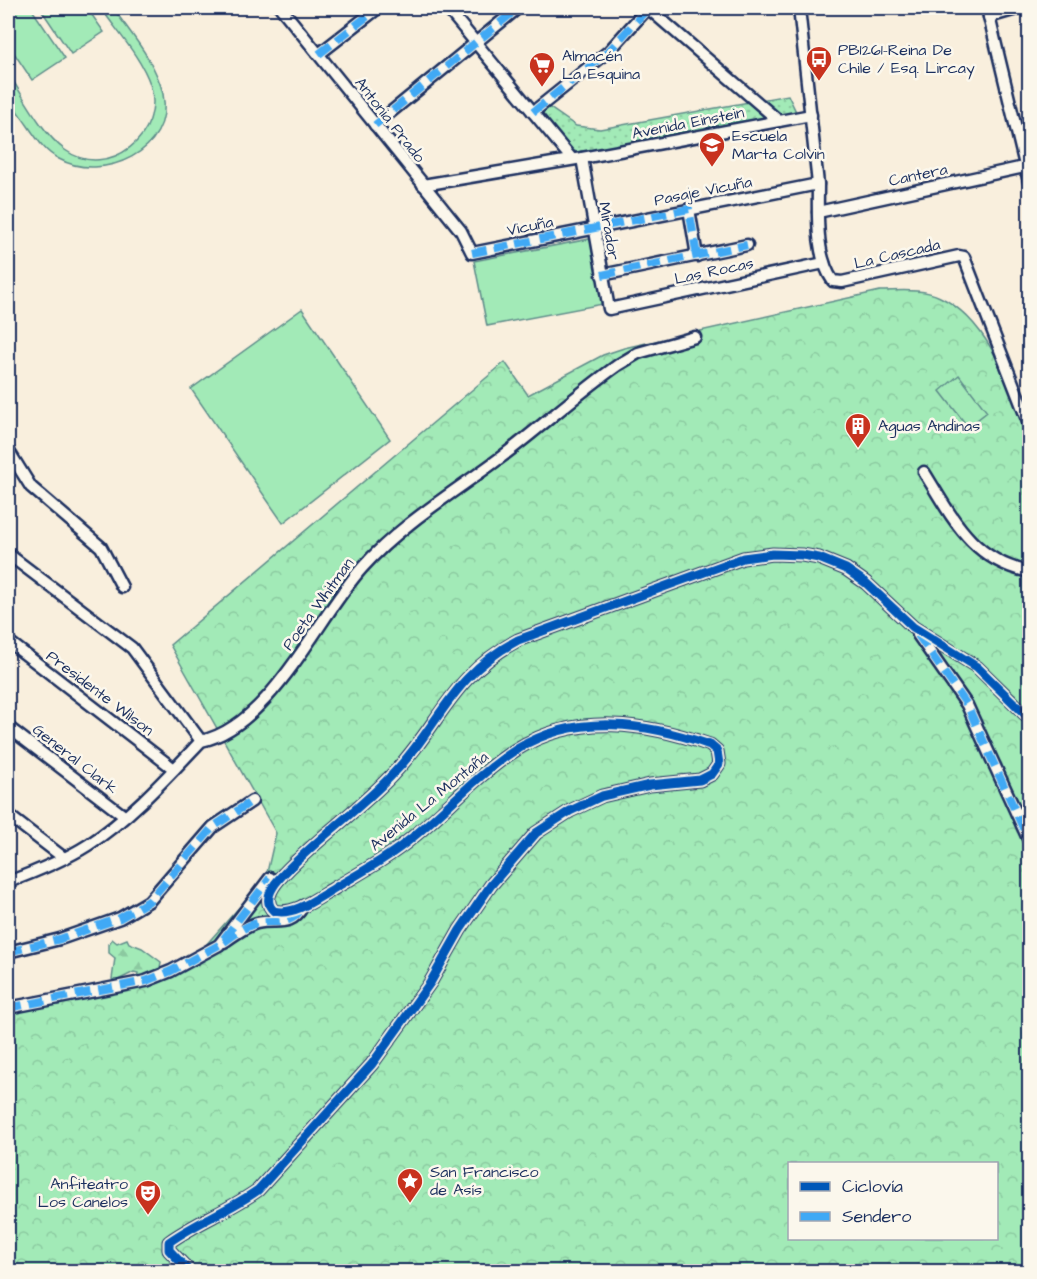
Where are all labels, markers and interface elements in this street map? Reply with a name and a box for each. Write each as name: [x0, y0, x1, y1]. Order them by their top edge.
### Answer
place label: PB1261-Reina De Chile / Esq. Lircay: [838, 39, 975, 80]
bus stop icon: PB1261-Reina De Chile / Esq. Lircay: [804, 44, 834, 82]
place label: Almacén La Esquina: [562, 45, 640, 85]
supermarket icon: Almacén La Esquina: [527, 50, 557, 88]
street label: Antonia Prado: [350, 73, 430, 167]
street label: Avenida Einstein: [630, 101, 746, 145]
place label: Escuela Marta Colvin: [732, 125, 825, 165]
school or university icon: Escuela Marta Colvin: [697, 130, 727, 168]
street label: Cantera: [887, 158, 949, 192]
street label: Pasaje Vicuña: [652, 171, 754, 211]
street label: Mirador: [593, 200, 625, 262]
street label: Vicuña: [505, 211, 555, 241]
street label: La Cascada: [852, 233, 942, 275]
street label: Las Rocas: [672, 252, 756, 290]
building icon: Aguas Andinas: [843, 411, 873, 449]
place label: Aguas Andinas: [878, 415, 980, 438]
street label: Poeta Whitman: [277, 553, 359, 655]
street label: Presidente Wilson: [42, 645, 158, 741]
street label: General Clark: [28, 719, 122, 799]
street label: Avenida La Montaña: [365, 746, 493, 856]
place label: San Francisco de Asís: [430, 1161, 539, 1201]
legend: [788, 1162, 998, 1240]
place icon: San Francisco de Asís: [395, 1166, 425, 1204]
place label: Anfiteatro Los Canelos: [38, 1173, 128, 1213]
text: Ciclovía: [842, 1174, 903, 1199]
theatre icon: Anfiteatro Los Canelos: [133, 1178, 163, 1216]
text: Sendero: [842, 1204, 911, 1229]

